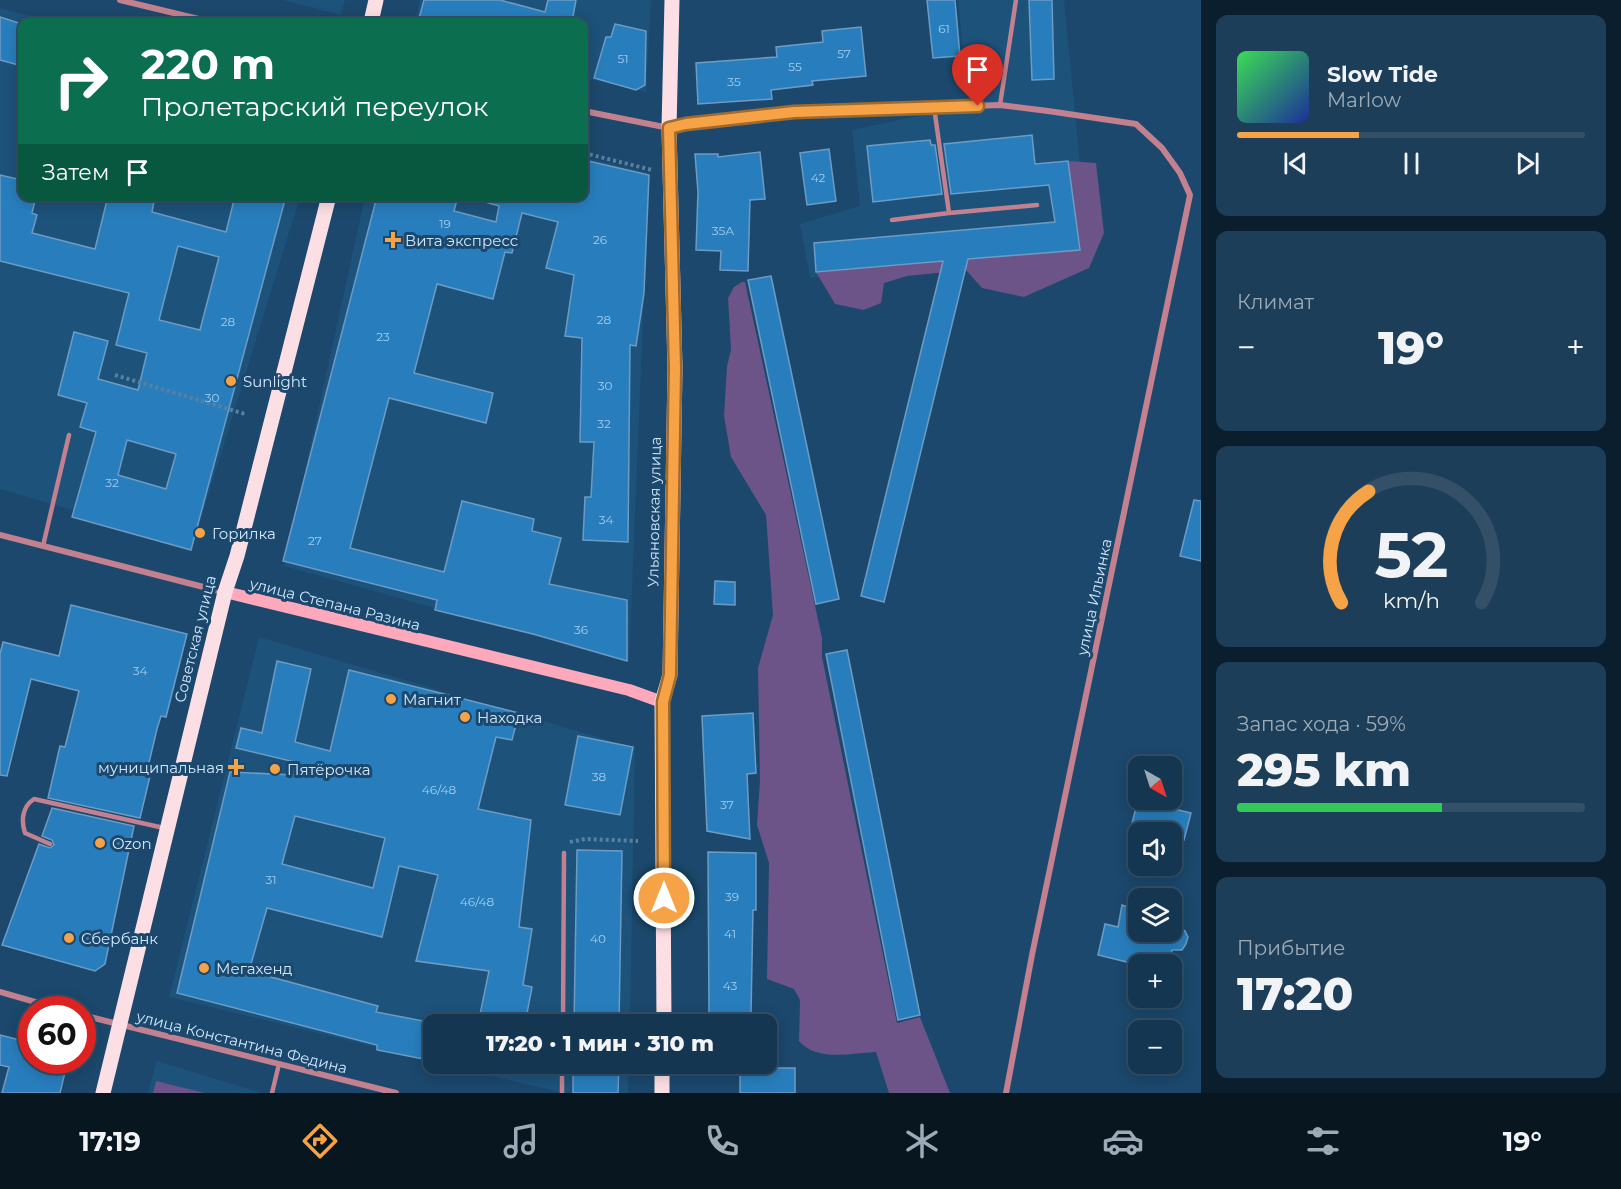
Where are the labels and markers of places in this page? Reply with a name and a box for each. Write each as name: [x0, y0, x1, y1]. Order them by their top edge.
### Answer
pin: [952, 44, 1003, 106]
place label: Вита экспресс: [405, 231, 518, 250]
marker: Вита экспресс: [386, 233, 400, 247]
place label: Sunlight: [243, 372, 307, 391]
marker: Sunlight: [224, 374, 238, 388]
place label: Горилка: [212, 524, 276, 543]
marker: Горилка: [193, 526, 207, 540]
place label: Магнит: [403, 690, 462, 709]
marker: Магнит: [384, 692, 398, 706]
place label: Находка: [477, 708, 542, 727]
marker: Находка: [458, 710, 472, 724]
place label: муниципальная: [98, 758, 224, 777]
marker: муниципальная: [229, 760, 243, 774]
place label: Пятёрочка: [287, 760, 371, 779]
marker: Пятёрочка: [268, 762, 282, 776]
place label: Ozon: [112, 834, 152, 853]
marker: Ozon: [93, 836, 107, 850]
place label: Сбербанк: [81, 929, 158, 948]
marker: Сбербанк: [62, 931, 76, 945]
place label: Мегахенд: [216, 959, 293, 978]
marker: Мегахенд: [197, 961, 211, 975]

